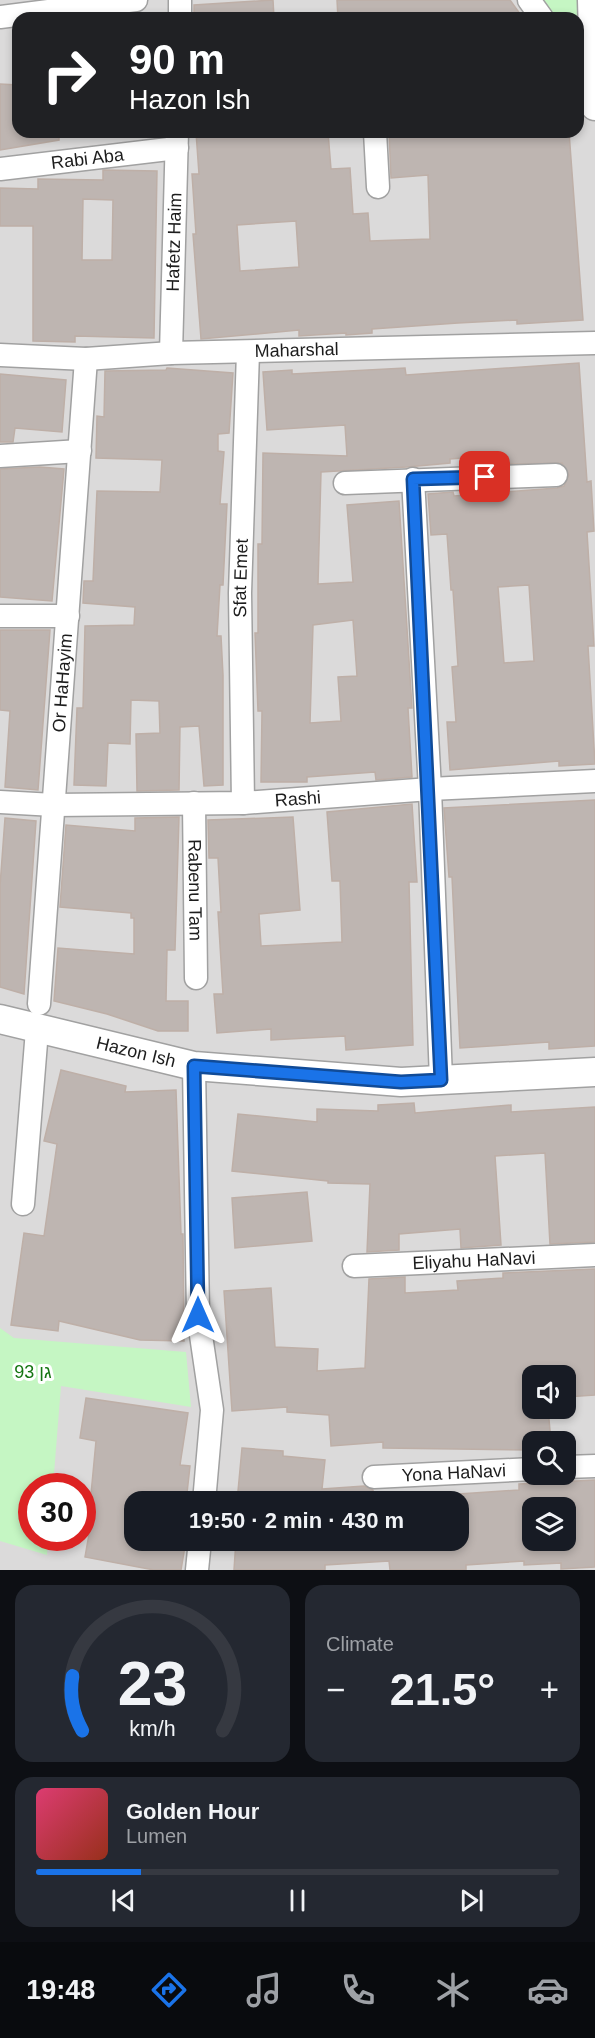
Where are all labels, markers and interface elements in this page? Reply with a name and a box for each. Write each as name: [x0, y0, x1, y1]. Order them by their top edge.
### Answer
icon: right: [30, 36, 108, 114]
text: 90 m: [129, 36, 225, 83]
text: Hazon Ish: [129, 85, 251, 115]
street label: Rabi Aba: [50, 144, 126, 173]
street label: Hafetz Haim: [163, 192, 185, 292]
street label: Maharshal: [254, 339, 339, 361]
pin: [459, 451, 510, 502]
icon: arrive: [468, 460, 501, 493]
street label: Sfat Emet: [230, 538, 252, 618]
street label: Or HaHayim: [49, 633, 76, 733]
street label: Rashi: [274, 787, 321, 811]
street label: Rabenu Tam: [184, 839, 206, 941]
street label: Hazon Ish: [94, 1033, 178, 1071]
street label: Eliyahu HaNavi: [412, 1248, 536, 1273]
position arrow: [166, 1283, 230, 1347]
park label: גן 93: [14, 1362, 52, 1382]
map controls: [522, 1365, 576, 1551]
button: sound: [522, 1365, 576, 1419]
button: search: [522, 1431, 576, 1485]
street label: Yona HaNavi: [401, 1460, 507, 1486]
speed limit sign: 30: [18, 1473, 96, 1551]
button: layers: [522, 1497, 576, 1551]
text: 19:50 · 2 min · 430 m: [189, 1508, 404, 1533]
text: Climate: [326, 1633, 394, 1655]
text: 23: [118, 1649, 187, 1718]
text: 21.5°: [390, 1664, 495, 1715]
text: −: [326, 1671, 345, 1708]
text: +: [540, 1671, 559, 1708]
text: km/h: [129, 1717, 176, 1741]
text: Golden Hour: [126, 1799, 259, 1824]
text: Lumen: [126, 1825, 187, 1847]
icon: previous: [107, 1884, 140, 1917]
icon: pause: [281, 1884, 314, 1917]
icon: next: [455, 1884, 488, 1917]
icon: directions: [148, 1969, 190, 2011]
icon: music: [243, 1969, 285, 2011]
icon: phone: [337, 1969, 379, 2011]
icon: climate: [432, 1969, 474, 2011]
icon: car: [527, 1969, 569, 2011]
text: 19:48: [26, 1975, 95, 2005]

